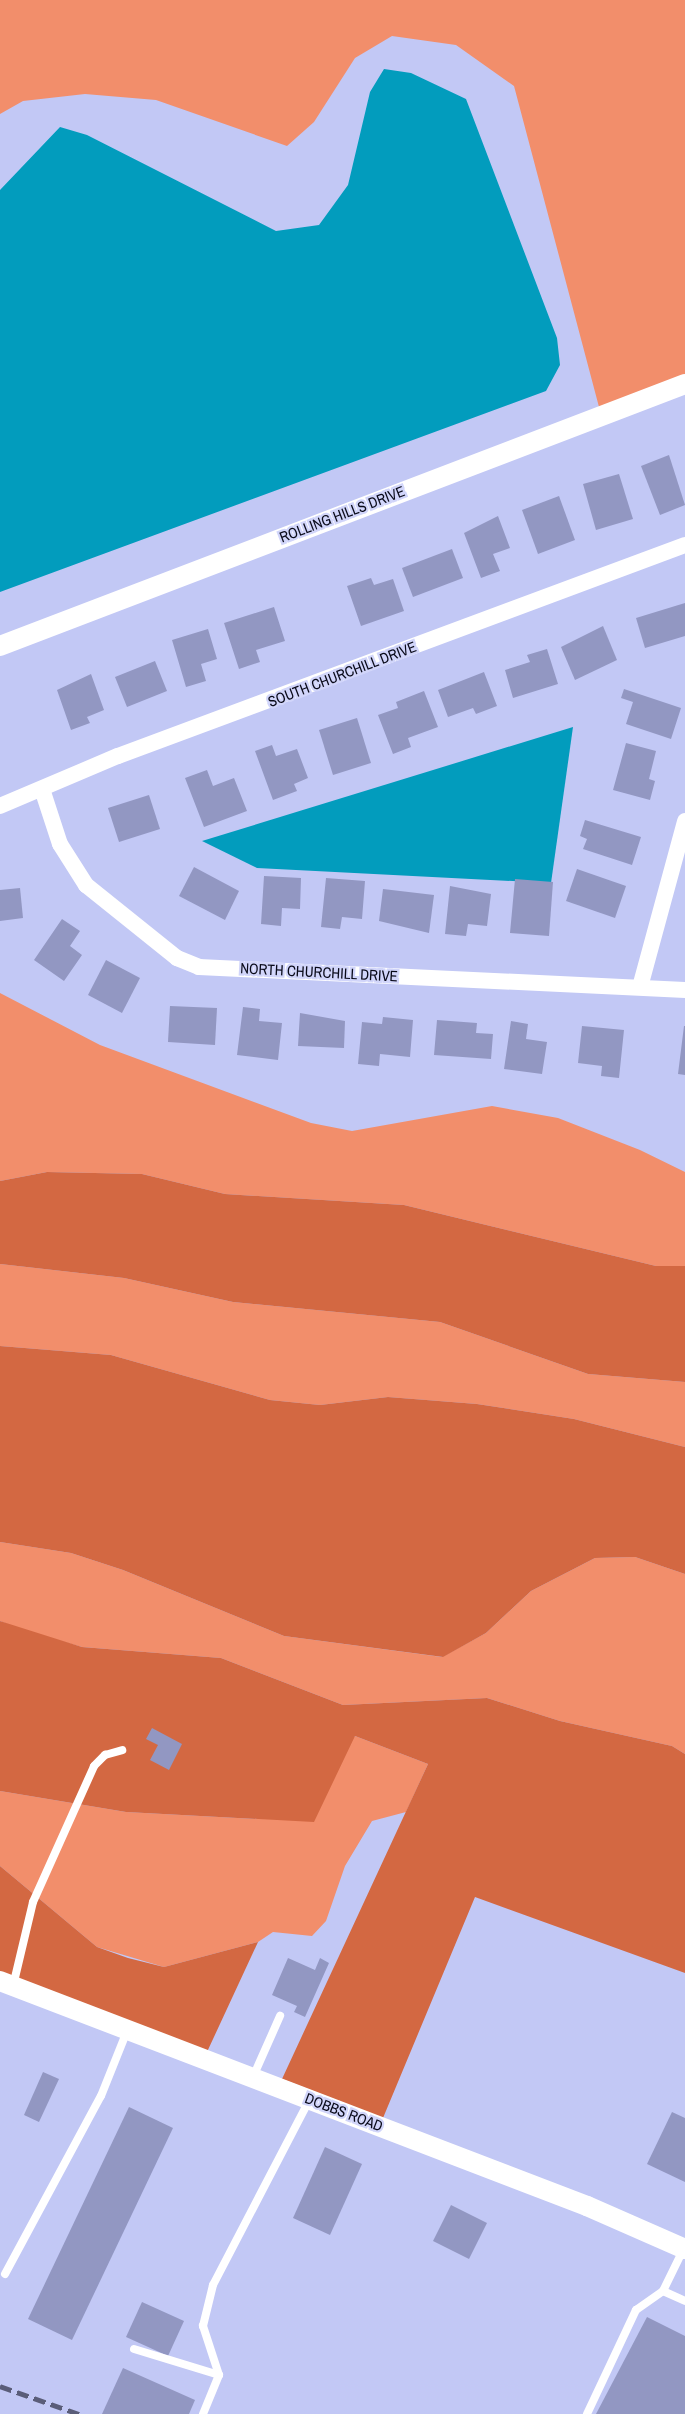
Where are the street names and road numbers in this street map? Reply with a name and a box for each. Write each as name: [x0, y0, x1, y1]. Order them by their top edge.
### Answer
street label: ROLLING HILLS DRIVE: [277, 482, 407, 546]
street label: SOUTH CHURCHILL DRIVE: [265, 637, 419, 711]
street label: NORTH CHURCHILL DRIVE: [239, 959, 399, 985]
street label: DOBBS ROAD: [302, 2089, 386, 2135]

